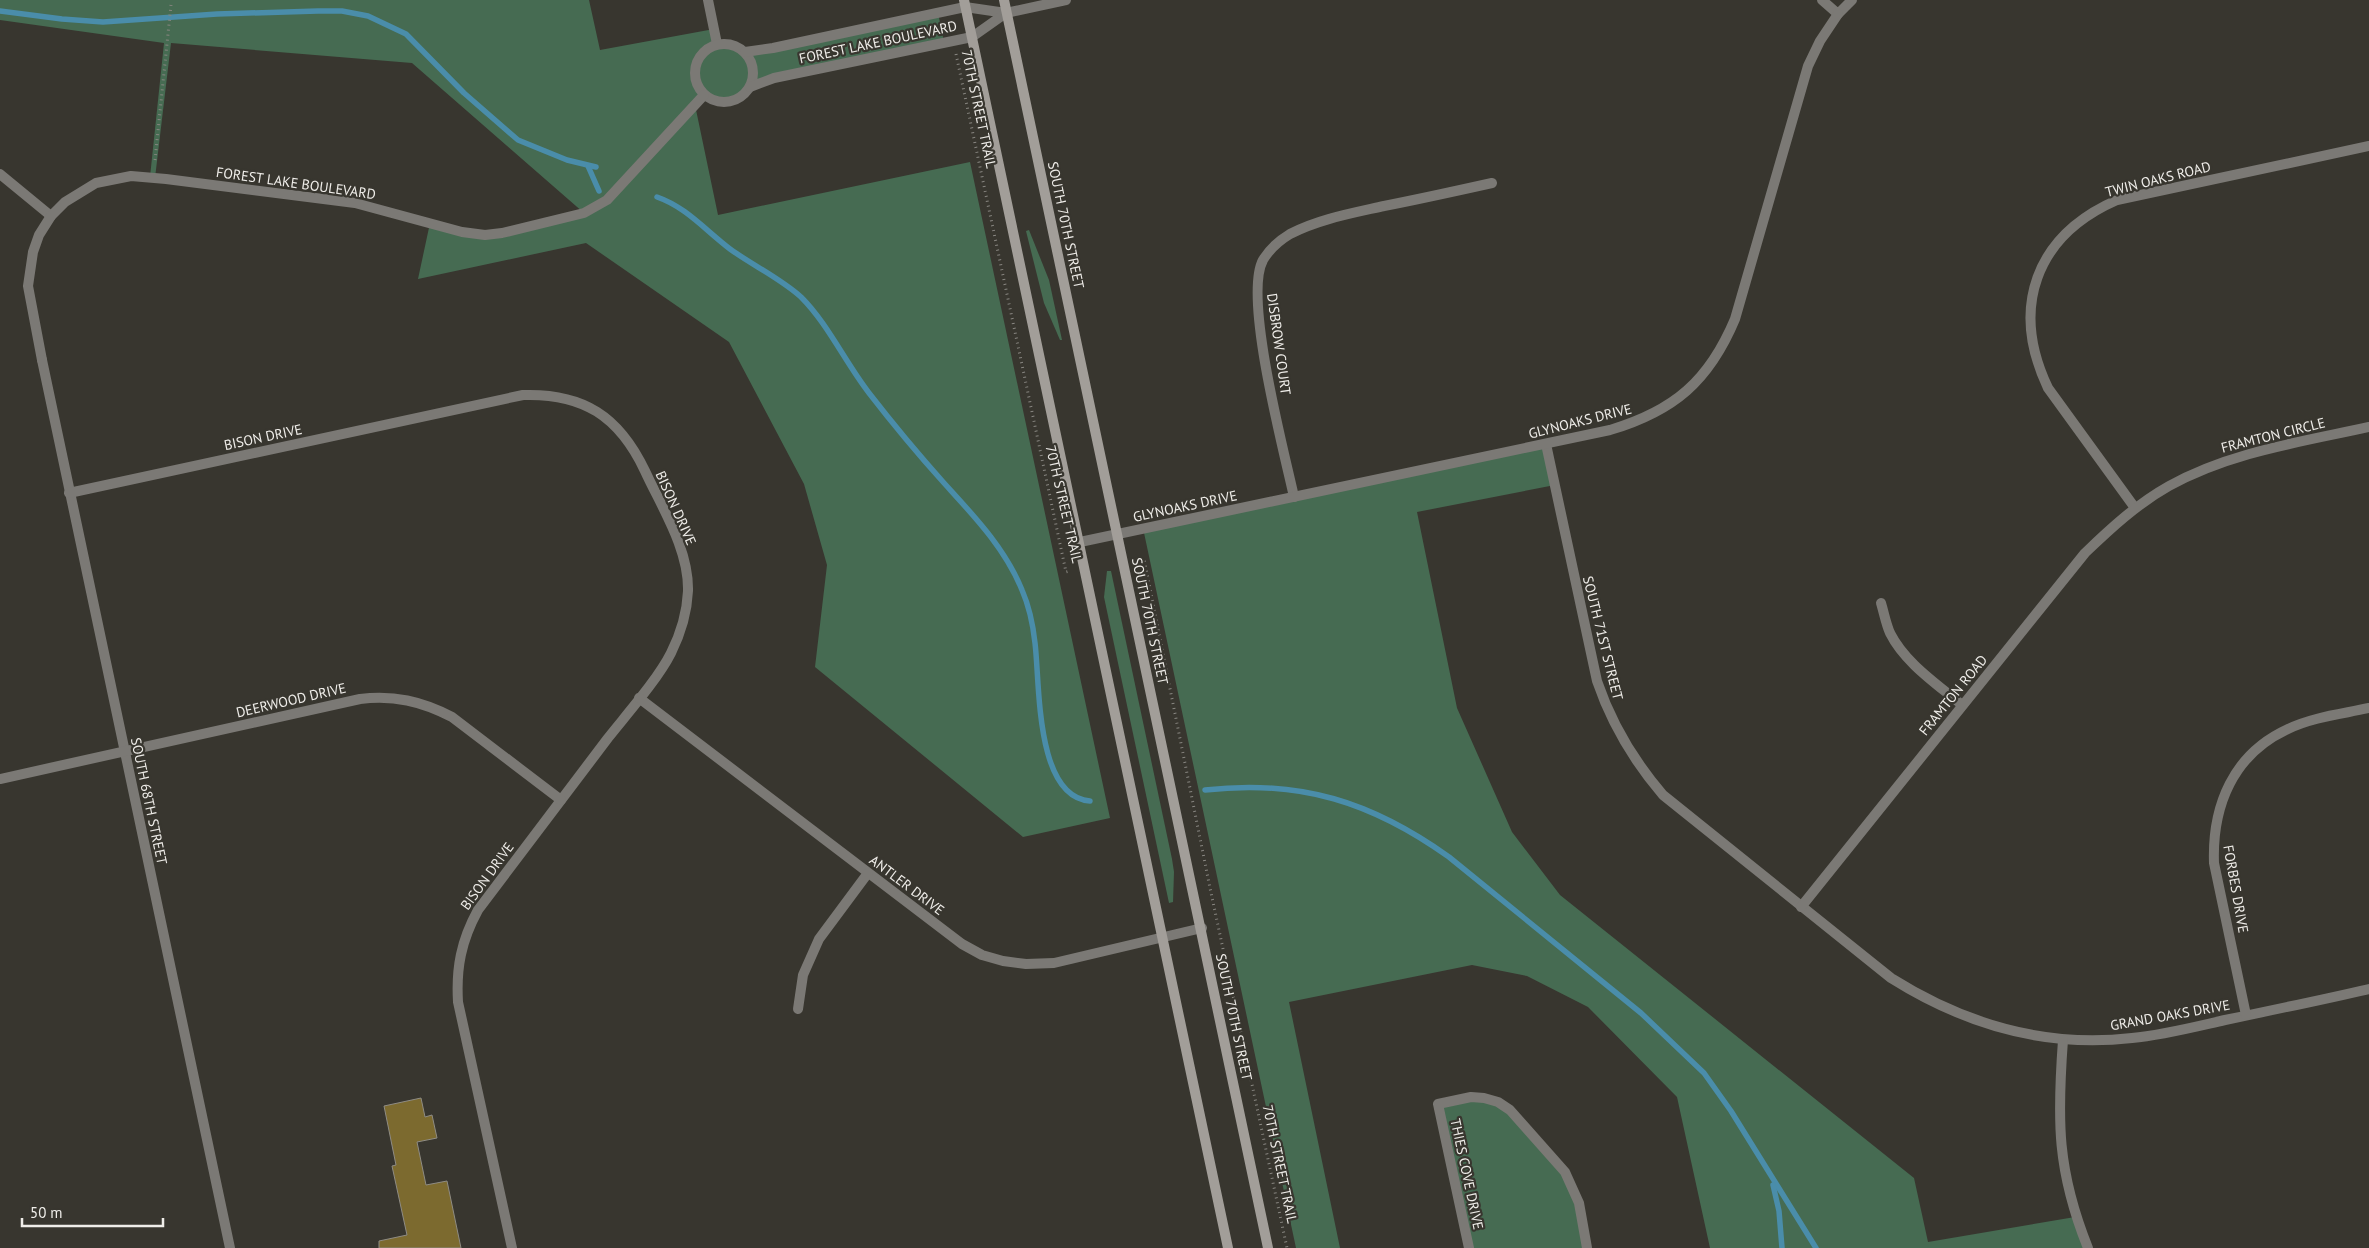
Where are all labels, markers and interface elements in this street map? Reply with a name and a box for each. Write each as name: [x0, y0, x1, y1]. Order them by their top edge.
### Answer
street label: FOREST LAKE BOULEVARD: [797, 16, 959, 68]
street label: 70TH STREET TRAIL: [958, 48, 1000, 170]
street label: TWIN OAKS ROAD: [2103, 157, 2213, 201]
street label: SOUTH 70TH STREET: [1044, 160, 1088, 290]
street label: FOREST LAKE BOULEVARD: [215, 163, 377, 203]
street label: DISBROW COURT: [1263, 292, 1295, 396]
street label: GLYNOAKS DRIVE: [1527, 399, 1633, 443]
street label: FRAMTON CIRCLE: [2219, 413, 2327, 457]
street label: BISON DRIVE: [222, 420, 304, 454]
street label: 70TH STREET TRAIL: [1042, 443, 1086, 565]
street label: BISON DRIVE: [652, 468, 700, 548]
street label: GLYNOAKS DRIVE: [1131, 486, 1239, 526]
street label: SOUTH 70TH STREET: [1128, 556, 1172, 686]
street label: SOUTH 71ST STREET: [1579, 574, 1627, 702]
street label: FRAMTON ROAD: [1915, 651, 1991, 739]
street label: DEERWOOD DRIVE: [234, 679, 348, 721]
street label: SOUTH 68TH STREET: [127, 736, 171, 866]
street label: BISON DRIVE: [456, 839, 518, 913]
street label: FORBES DRIVE: [2219, 844, 2253, 934]
street label: ANTLER DRIVE: [866, 851, 948, 919]
street label: SOUTH 70TH STREET: [1212, 952, 1256, 1082]
street label: GRAND OAKS DRIVE: [2109, 996, 2231, 1034]
street label: 70TH STREET TRAIL: [1259, 1103, 1301, 1225]
street label: THIES COVE DRIVE: [1446, 1117, 1488, 1231]
scale bar: [22, 1196, 164, 1228]
text: 50 m: [30, 1203, 63, 1222]

